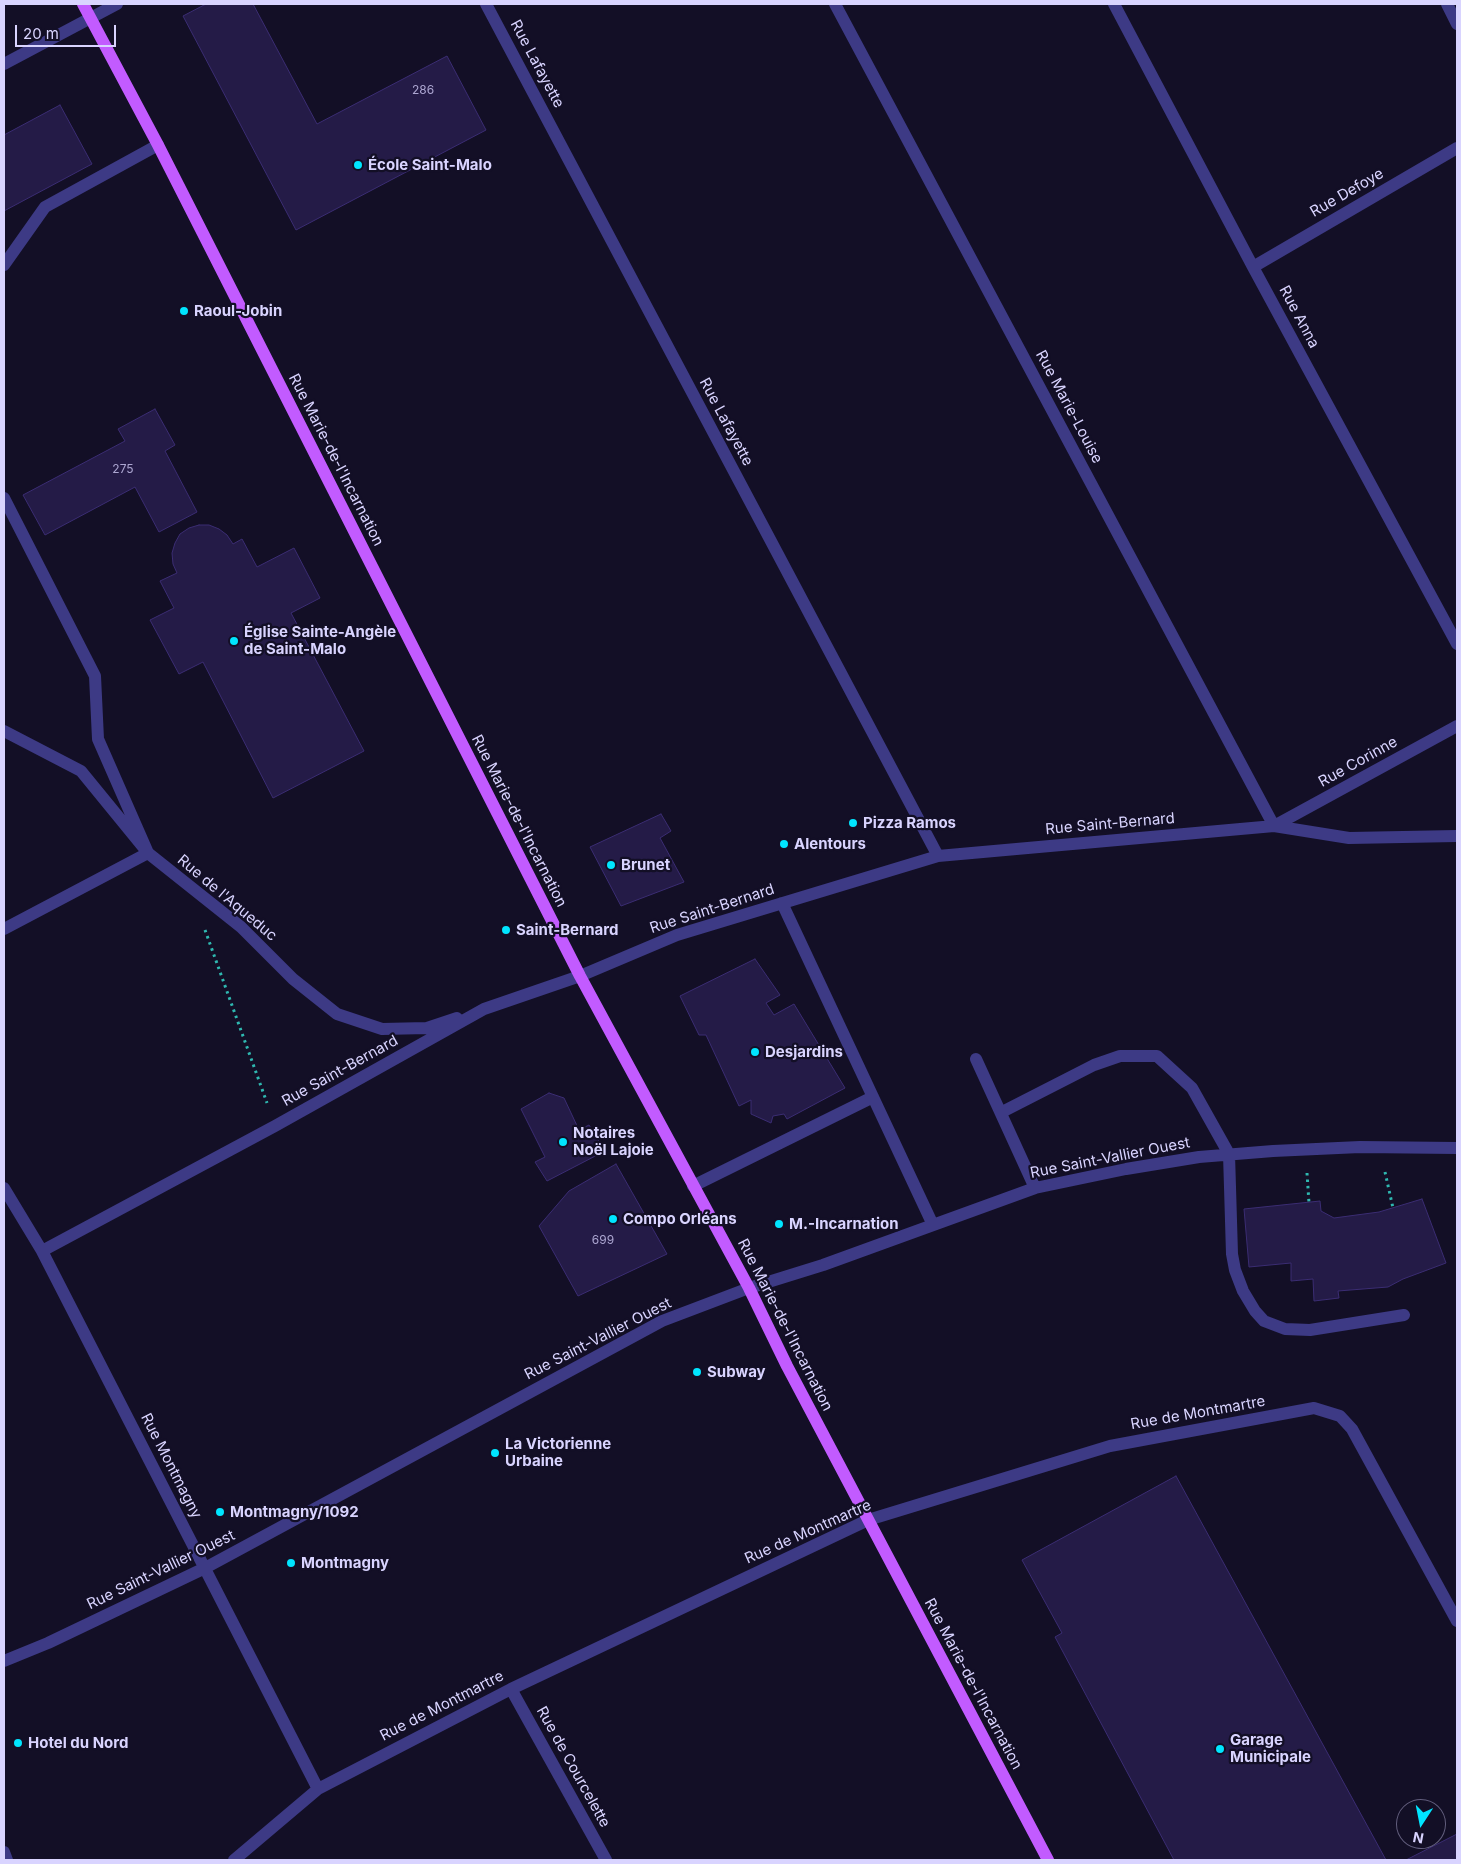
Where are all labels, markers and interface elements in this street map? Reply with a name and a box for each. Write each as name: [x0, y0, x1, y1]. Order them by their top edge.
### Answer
scale bar: [18, 15, 119, 47]
street label: Rue Lafayette: [506, 17, 568, 111]
text: 20 m: [23, 24, 59, 43]
house number: 286: [412, 83, 434, 97]
place label: École Saint-Malo: [368, 156, 492, 174]
marker: École Saint-Malo: [352, 159, 364, 171]
street label: Rue Defoye: [1307, 165, 1387, 221]
street label: Rue Anna: [1275, 283, 1323, 351]
place label: Raoul-Jobin: [194, 302, 282, 320]
marker: Raoul-Jobin: [178, 305, 190, 317]
street label: Rue Marie-Louise: [1032, 347, 1106, 467]
street label: Rue Marie-de-l'Incarnation: [285, 371, 387, 549]
street label: Rue Lafayette: [695, 375, 757, 469]
house number: 275: [112, 462, 134, 476]
place label: Église Sainte-Angèle de Saint-Malo: [244, 623, 396, 658]
marker: Église Sainte-Angèle de Saint-Malo: [228, 635, 240, 647]
street label: Rue Marie-de-l'Incarnation: [468, 732, 570, 910]
street label: Rue Corinne: [1315, 733, 1401, 791]
street label: Rue Saint-Bernard: [1045, 809, 1175, 839]
place label: Pizza Ramos: [863, 814, 956, 832]
marker: Pizza Ramos: [847, 817, 859, 829]
place label: Alentours: [794, 835, 866, 853]
marker: Alentours: [778, 838, 790, 850]
street label: Rue de l'Aqueduc: [174, 851, 280, 945]
place label: Brunet: [621, 856, 670, 874]
marker: Brunet: [605, 859, 617, 871]
street label: Rue Saint-Bernard: [647, 880, 777, 938]
place label: Saint-Bernard: [516, 921, 619, 939]
marker: Saint-Bernard: [500, 924, 512, 936]
street label: Rue Saint-Bernard: [279, 1032, 401, 1110]
place label: Desjardins: [765, 1043, 843, 1061]
marker: Desjardins: [749, 1046, 761, 1058]
place label: Notaires Noël Lajoie: [573, 1124, 654, 1159]
street label: Rue Saint-Vallier Ouest: [1029, 1134, 1191, 1182]
marker: Notaires Noël Lajoie: [557, 1136, 569, 1148]
place label: Compo Orléans: [623, 1210, 737, 1228]
marker: Compo Orléans: [607, 1213, 619, 1225]
place label: M.-Incarnation: [789, 1215, 899, 1233]
marker: M.-Incarnation: [773, 1218, 785, 1230]
house number: 699: [592, 1233, 614, 1247]
street label: Rue Marie-de-l'Incarnation: [734, 1236, 836, 1414]
street label: Rue Saint-Vallier Ouest: [522, 1294, 674, 1384]
place label: Subway: [707, 1363, 766, 1381]
marker: Subway: [691, 1366, 703, 1378]
street label: Rue de Montmartre: [1129, 1392, 1267, 1434]
street label: Rue Montmagny: [137, 1410, 205, 1522]
place label: La Victorienne Urbaine: [505, 1435, 611, 1470]
marker: La Victorienne Urbaine: [489, 1447, 501, 1459]
street label: Rue de Montmartre: [742, 1496, 874, 1568]
place label: Montmagny/1092: [230, 1503, 359, 1521]
marker: Montmagny/1092: [214, 1506, 226, 1518]
street label: Rue Saint-Vallier Ouest: [84, 1526, 238, 1614]
place label: Montmagny: [301, 1554, 389, 1572]
marker: Montmagny: [285, 1557, 297, 1569]
street label: Rue Marie-de-l'Incarnation: [920, 1595, 1026, 1773]
street label: Rue de Montmartre: [377, 1667, 507, 1745]
street label: Rue de Courcelette: [532, 1703, 614, 1831]
place label: Garage Municipale: [1230, 1731, 1311, 1766]
place label: Hotel du Nord: [28, 1734, 128, 1752]
marker: Hotel du Nord: [12, 1737, 24, 1749]
marker: Garage Municipale: [1214, 1743, 1226, 1755]
north arrow: [1396, 1799, 1446, 1849]
text: N: [1411, 1829, 1425, 1848]

